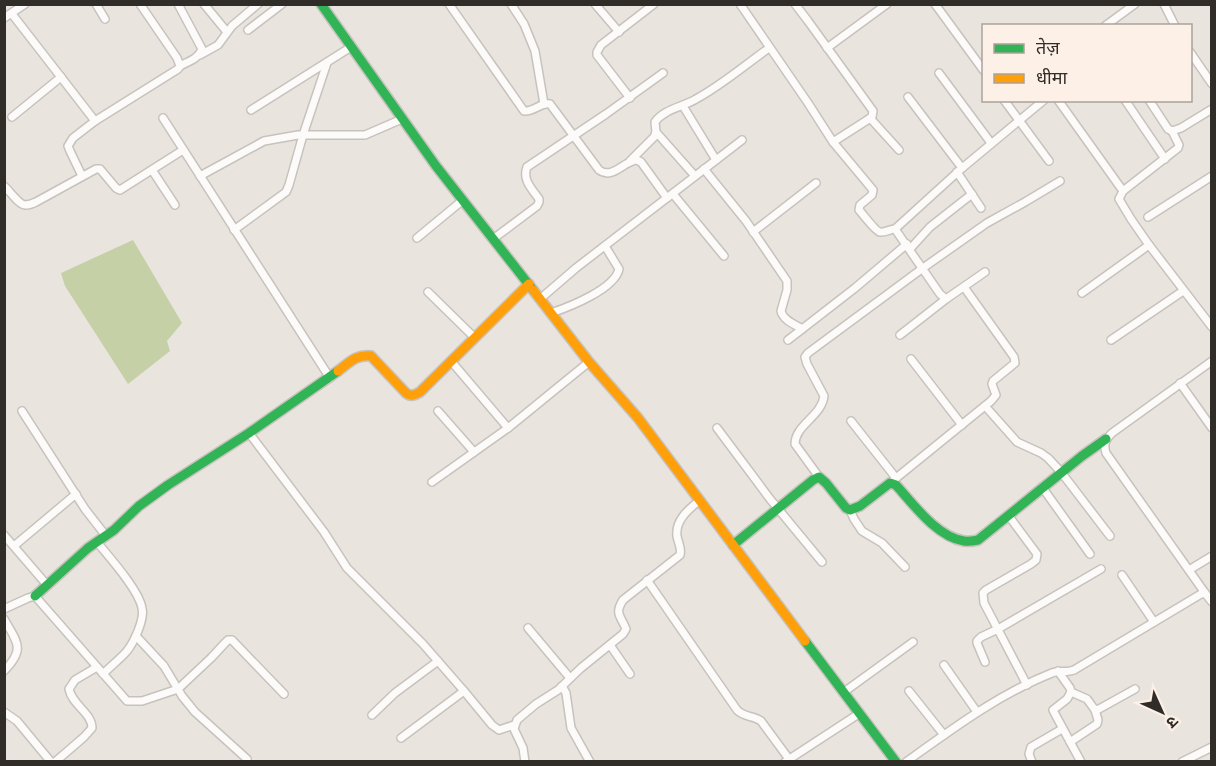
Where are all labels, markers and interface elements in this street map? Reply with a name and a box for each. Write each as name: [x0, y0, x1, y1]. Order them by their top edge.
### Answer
legend: [982, 24, 1192, 102]
text: तेज़: [1036, 37, 1060, 58]
text: धीमा: [1036, 67, 1067, 88]
north arrow: [1132, 682, 1192, 742]
text: उ: [1162, 712, 1182, 733]

